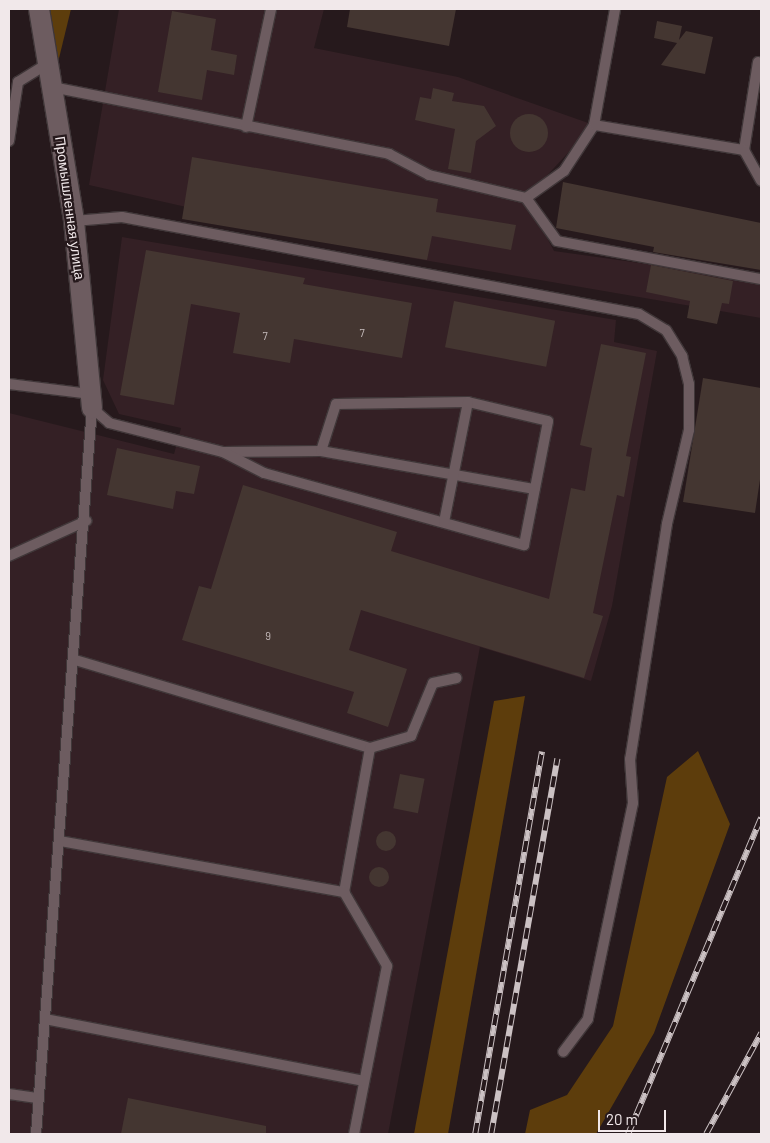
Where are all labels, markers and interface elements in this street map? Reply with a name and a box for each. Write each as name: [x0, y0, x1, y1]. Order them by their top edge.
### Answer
street label: Промышленная улица: [52, 135, 88, 281]
house number: 7: [359, 326, 365, 340]
house number: 7: [262, 329, 268, 343]
house number: 9: [265, 629, 271, 643]
scale bar: [600, 1100, 668, 1132]
text: 20 m: [606, 1110, 638, 1128]

